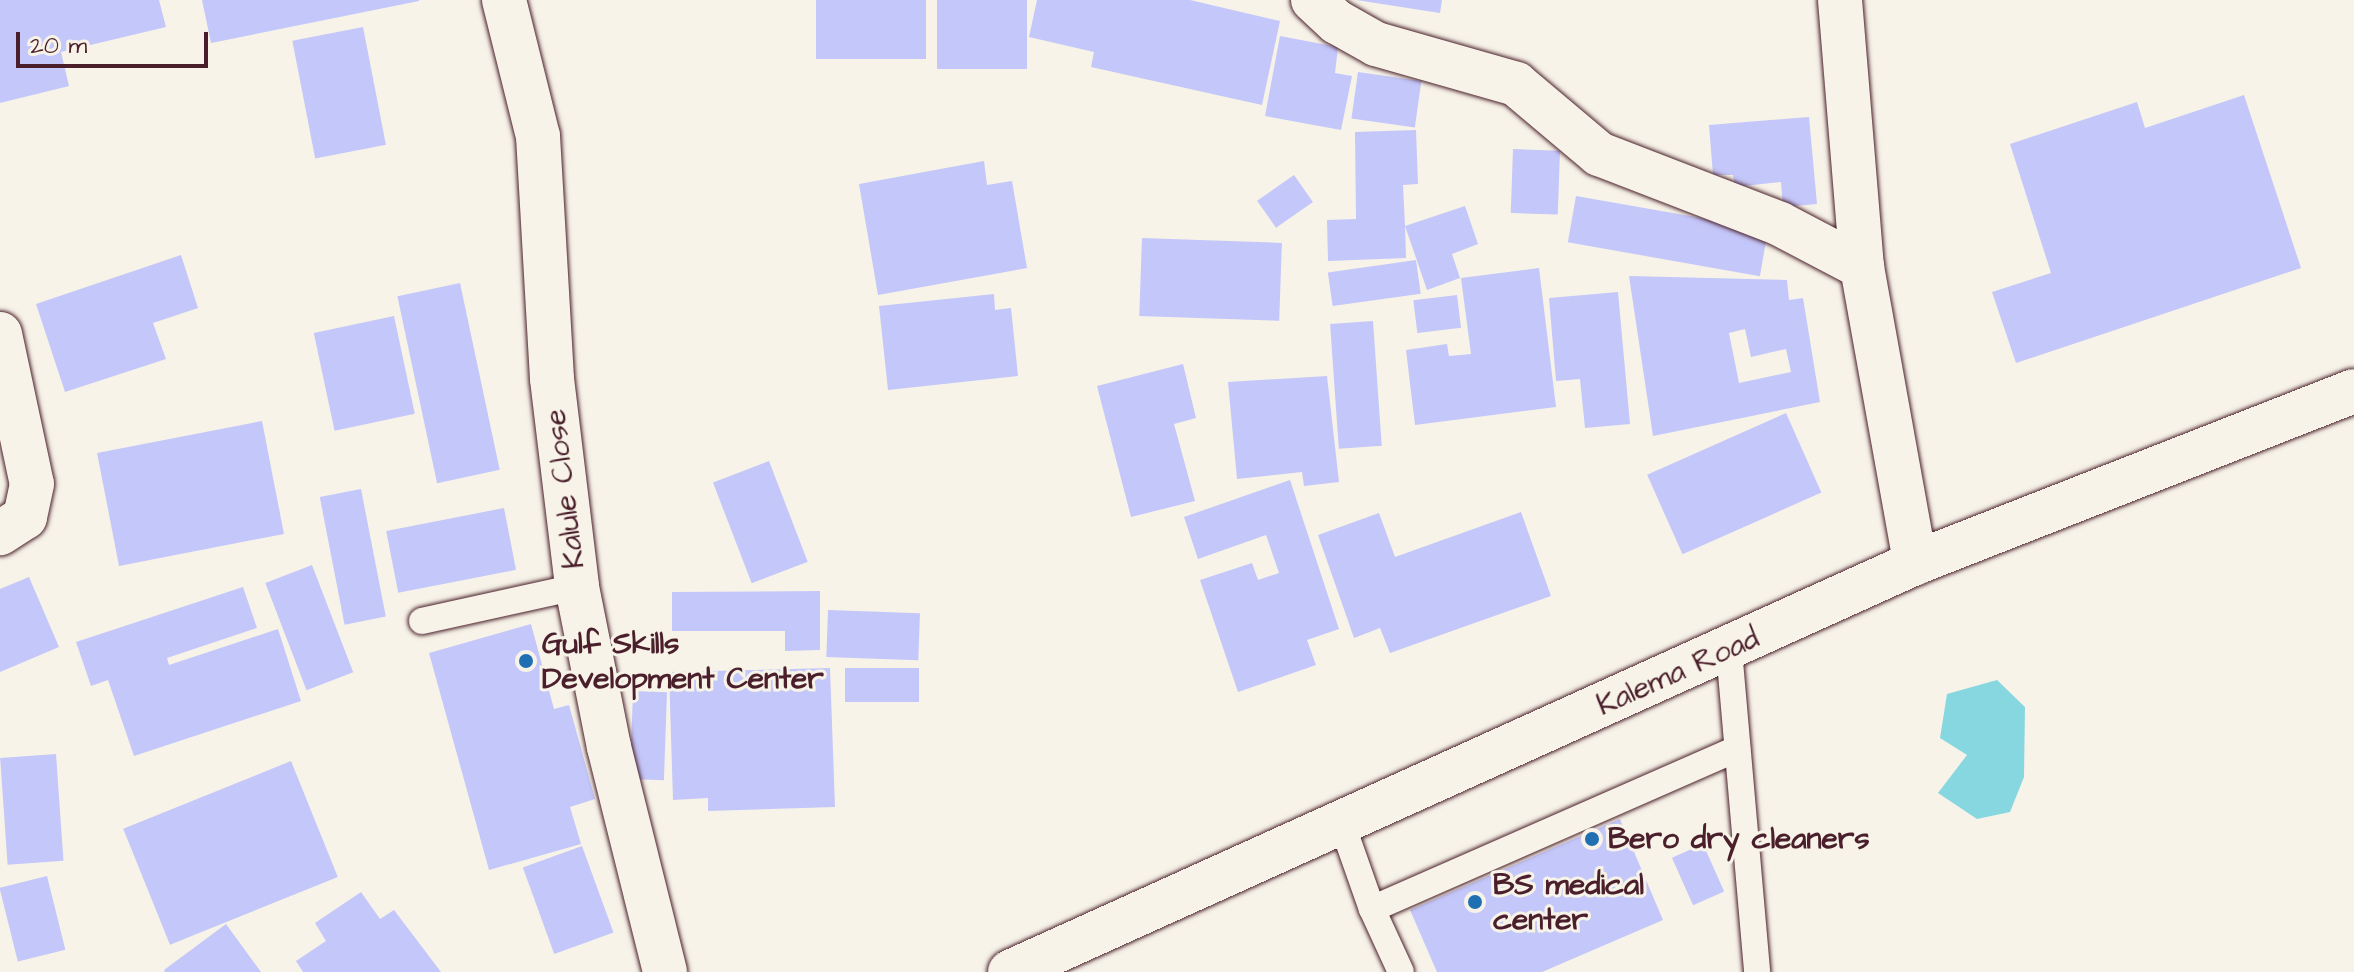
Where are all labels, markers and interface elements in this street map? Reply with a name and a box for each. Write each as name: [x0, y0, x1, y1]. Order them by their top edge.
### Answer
scale bar: [20, 16, 212, 66]
text: 20 m: [30, 29, 87, 63]
street label: Kalule Close: [537, 407, 593, 571]
street label: Kalema Road: [1591, 620, 1765, 724]
place label: Gulf Skills Development Center: [542, 626, 824, 696]
marker: Gulf Skills Development Center: [517, 652, 535, 670]
place label: Bero dry cleaners: [1608, 821, 1869, 857]
marker: Bero dry cleaners: [1583, 830, 1601, 848]
place label: BS medical center: [1493, 867, 1644, 938]
marker: BS medical center: [1464, 891, 1486, 913]

